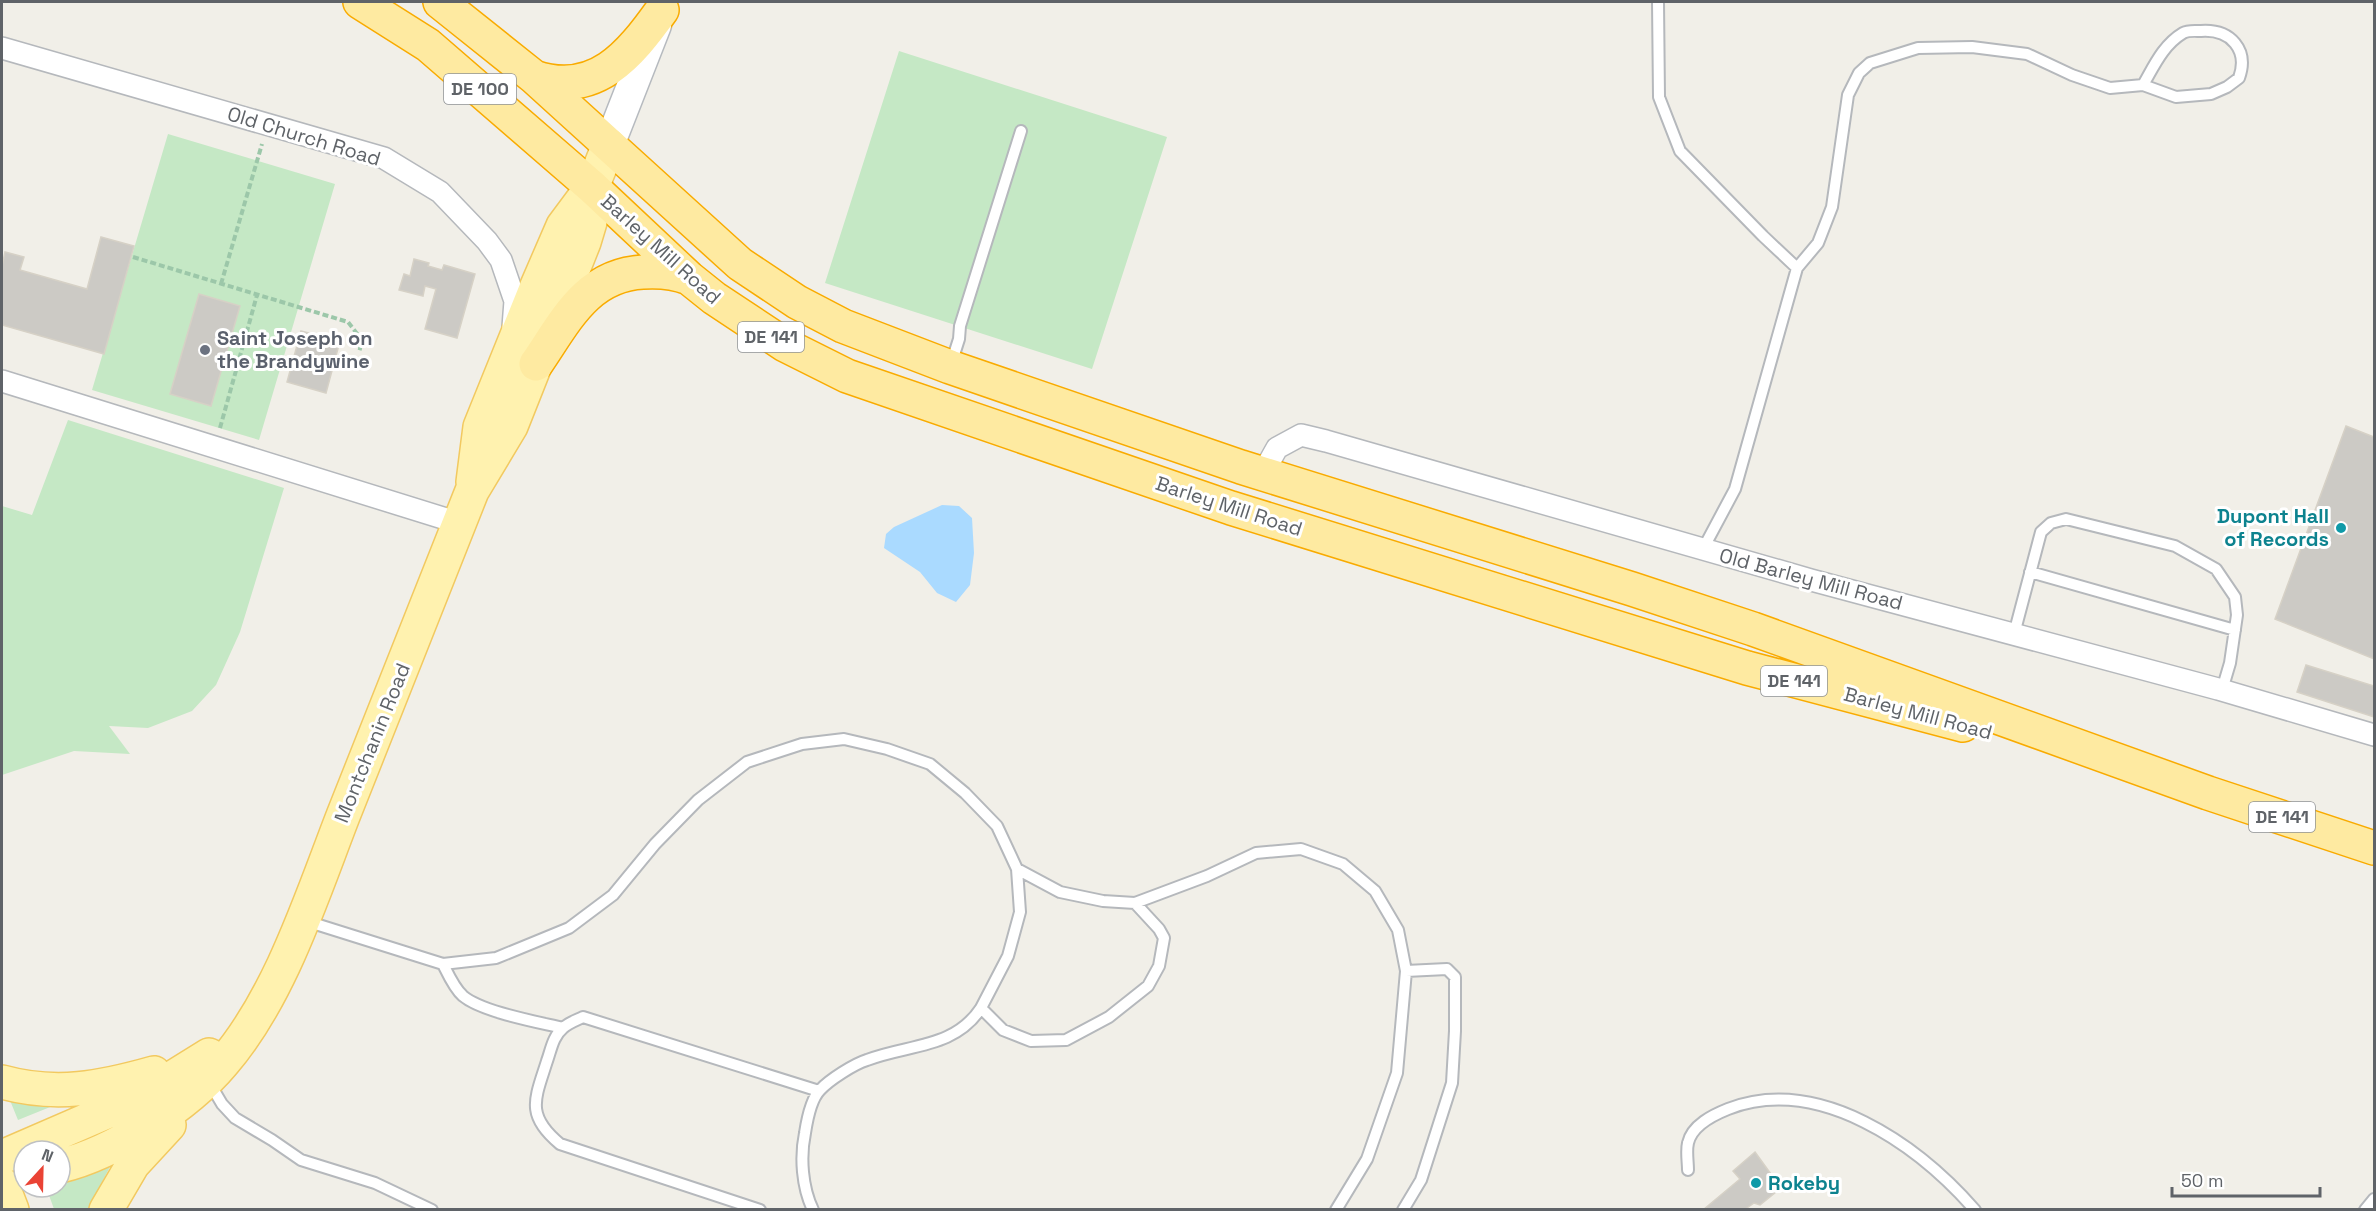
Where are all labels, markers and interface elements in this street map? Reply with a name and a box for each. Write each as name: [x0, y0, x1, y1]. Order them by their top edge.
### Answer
road number: DE 100: [444, 74, 516, 104]
street label: Old Church Road: [224, 100, 384, 172]
street label: Barley Mill Road: [596, 188, 726, 310]
road number: DE 141: [738, 322, 804, 352]
place label: Saint Joseph on the Brandywine: [217, 325, 373, 374]
marker: Saint Joseph on the Brandywine: [198, 343, 212, 357]
street label: Barley Mill Road: [1152, 470, 1306, 542]
place label: Dupont Hall of Records: [2217, 503, 2329, 552]
marker: Dupont Hall of Records: [2334, 521, 2348, 535]
street label: Old Barley Mill Road: [1716, 542, 1906, 616]
street label: Montchanin Road: [328, 659, 416, 827]
road number: DE 141: [1761, 666, 1827, 696]
street label: Barley Mill Road: [1841, 681, 1995, 745]
road number: DE 141: [2249, 802, 2315, 832]
north arrow: [12, 1139, 72, 1199]
text: N: [39, 1144, 56, 1167]
scale bar: [2172, 1160, 2320, 1198]
text: 50 m: [2181, 1169, 2223, 1192]
place label: Rokeby: [1768, 1170, 1840, 1196]
marker: Rokeby: [1749, 1176, 1763, 1190]

